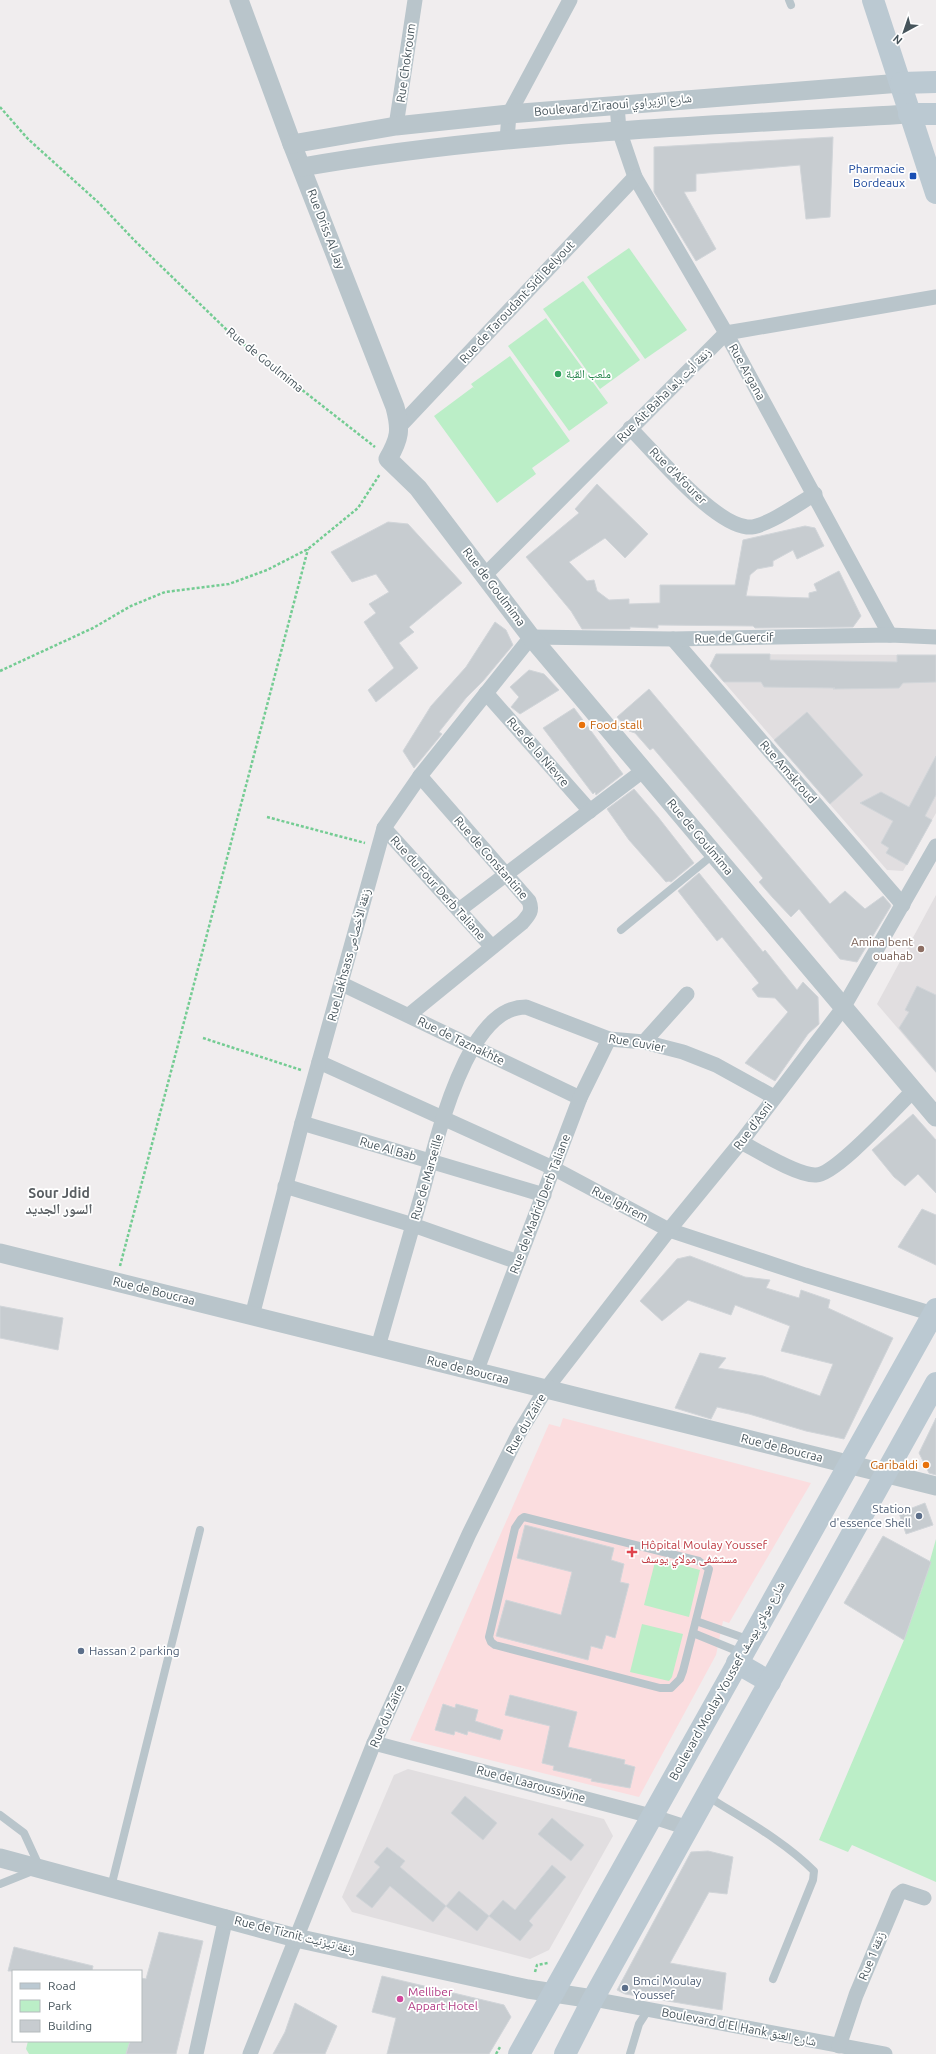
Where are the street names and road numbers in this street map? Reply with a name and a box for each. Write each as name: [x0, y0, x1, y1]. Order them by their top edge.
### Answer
street label: Rue Chokroum: [394, 23, 417, 103]
street label: Boulevard Ziraoui شارع الزيراوي: [534, 91, 693, 122]
street label: Rue Driss Al Jay: [305, 187, 348, 271]
street label: Rue de Taroudant Sidi Belyout: [457, 238, 577, 365]
street label: Rue de Goulmima: [224, 325, 306, 395]
street label: Rue Argana: [727, 341, 768, 402]
street label: Rue Ait Baha زنقة أيت باها: [614, 345, 714, 445]
street label: Rue d'Afourer: [647, 445, 710, 507]
street label: Rue de Goulmima: [461, 545, 528, 628]
street label: Rue de Guercif: [694, 630, 774, 645]
street label: Rue de la Nievre: [505, 714, 572, 789]
street label: Rue Amskroud: [758, 738, 819, 806]
street label: Rue de Goulmima: [665, 796, 736, 877]
street label: Rue de Constantine: [452, 814, 531, 902]
street label: Rue du Four Derb Taliane: [388, 833, 488, 942]
street label: Rue Lakhsass زنقة الأخصاص: [325, 887, 374, 1023]
street label: Rue de Taznakhte: [416, 1014, 507, 1067]
street label: Rue Cuvier: [608, 1031, 667, 1054]
street label: Rue d'Asni: [731, 1099, 775, 1152]
street label: Rue de Marseille: [408, 1132, 445, 1221]
street label: Rue de Madrid Derb Taliane: [507, 1132, 572, 1275]
street label: Rue Al Bab: [358, 1134, 418, 1163]
street label: Rue Ighrem: [590, 1183, 651, 1224]
street label: Rue de Boucraa: [112, 1274, 196, 1307]
street label: Rue de Boucraa: [426, 1353, 510, 1386]
street label: Rue du Zaïre: [503, 1391, 548, 1456]
street label: Rue de Boucraa: [740, 1431, 824, 1464]
street label: Boulevard Moulay Youssef شارع مولاي يوسف: [666, 1579, 790, 1784]
street label: Rue du Zaïre: [367, 1682, 406, 1749]
street label: Rue de Laaroussiyine: [475, 1763, 587, 1804]
street label: Rue de Tiznit زنقة تيزنيت: [233, 1913, 357, 1957]
street label: Rue 1 زنقة: [856, 1929, 887, 1982]
street label: Boulevard d'El Hank شارع العنق: [660, 2005, 818, 2050]

